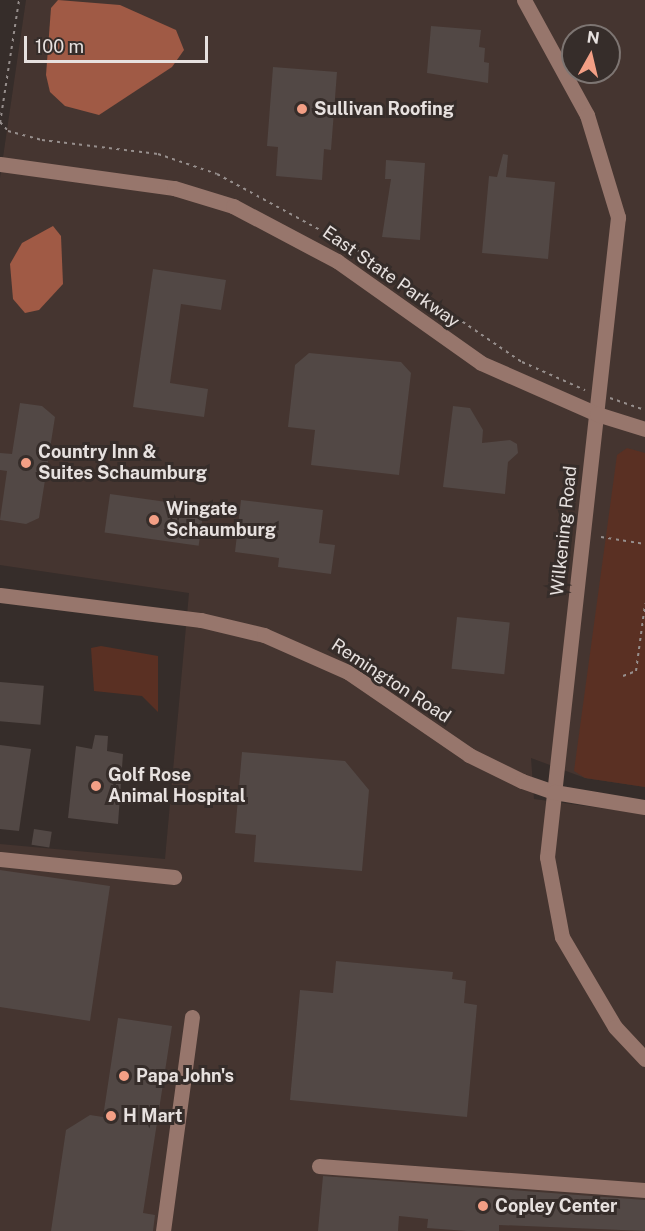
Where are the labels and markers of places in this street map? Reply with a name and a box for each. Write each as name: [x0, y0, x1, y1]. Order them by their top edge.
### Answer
place label: Sullivan Roofing: [314, 98, 454, 120]
marker: Sullivan Roofing: [295, 102, 309, 116]
place label: Country Inn & Suites Schaumburg: [38, 442, 207, 484]
marker: Country Inn & Suites Schaumburg: [19, 456, 33, 470]
place label: Wingate Schaumburg: [166, 499, 276, 542]
marker: Wingate Schaumburg: [147, 513, 161, 527]
place label: Golf Rose Animal Hospital: [108, 765, 246, 808]
marker: Golf Rose Animal Hospital: [89, 779, 103, 793]
place label: Papa John's: [136, 1065, 234, 1087]
marker: Papa John's: [117, 1069, 131, 1083]
place label: H Mart: [123, 1105, 182, 1127]
marker: H Mart: [104, 1109, 118, 1123]
place label: Copley Center: [495, 1195, 618, 1217]
marker: Copley Center: [476, 1199, 490, 1213]

